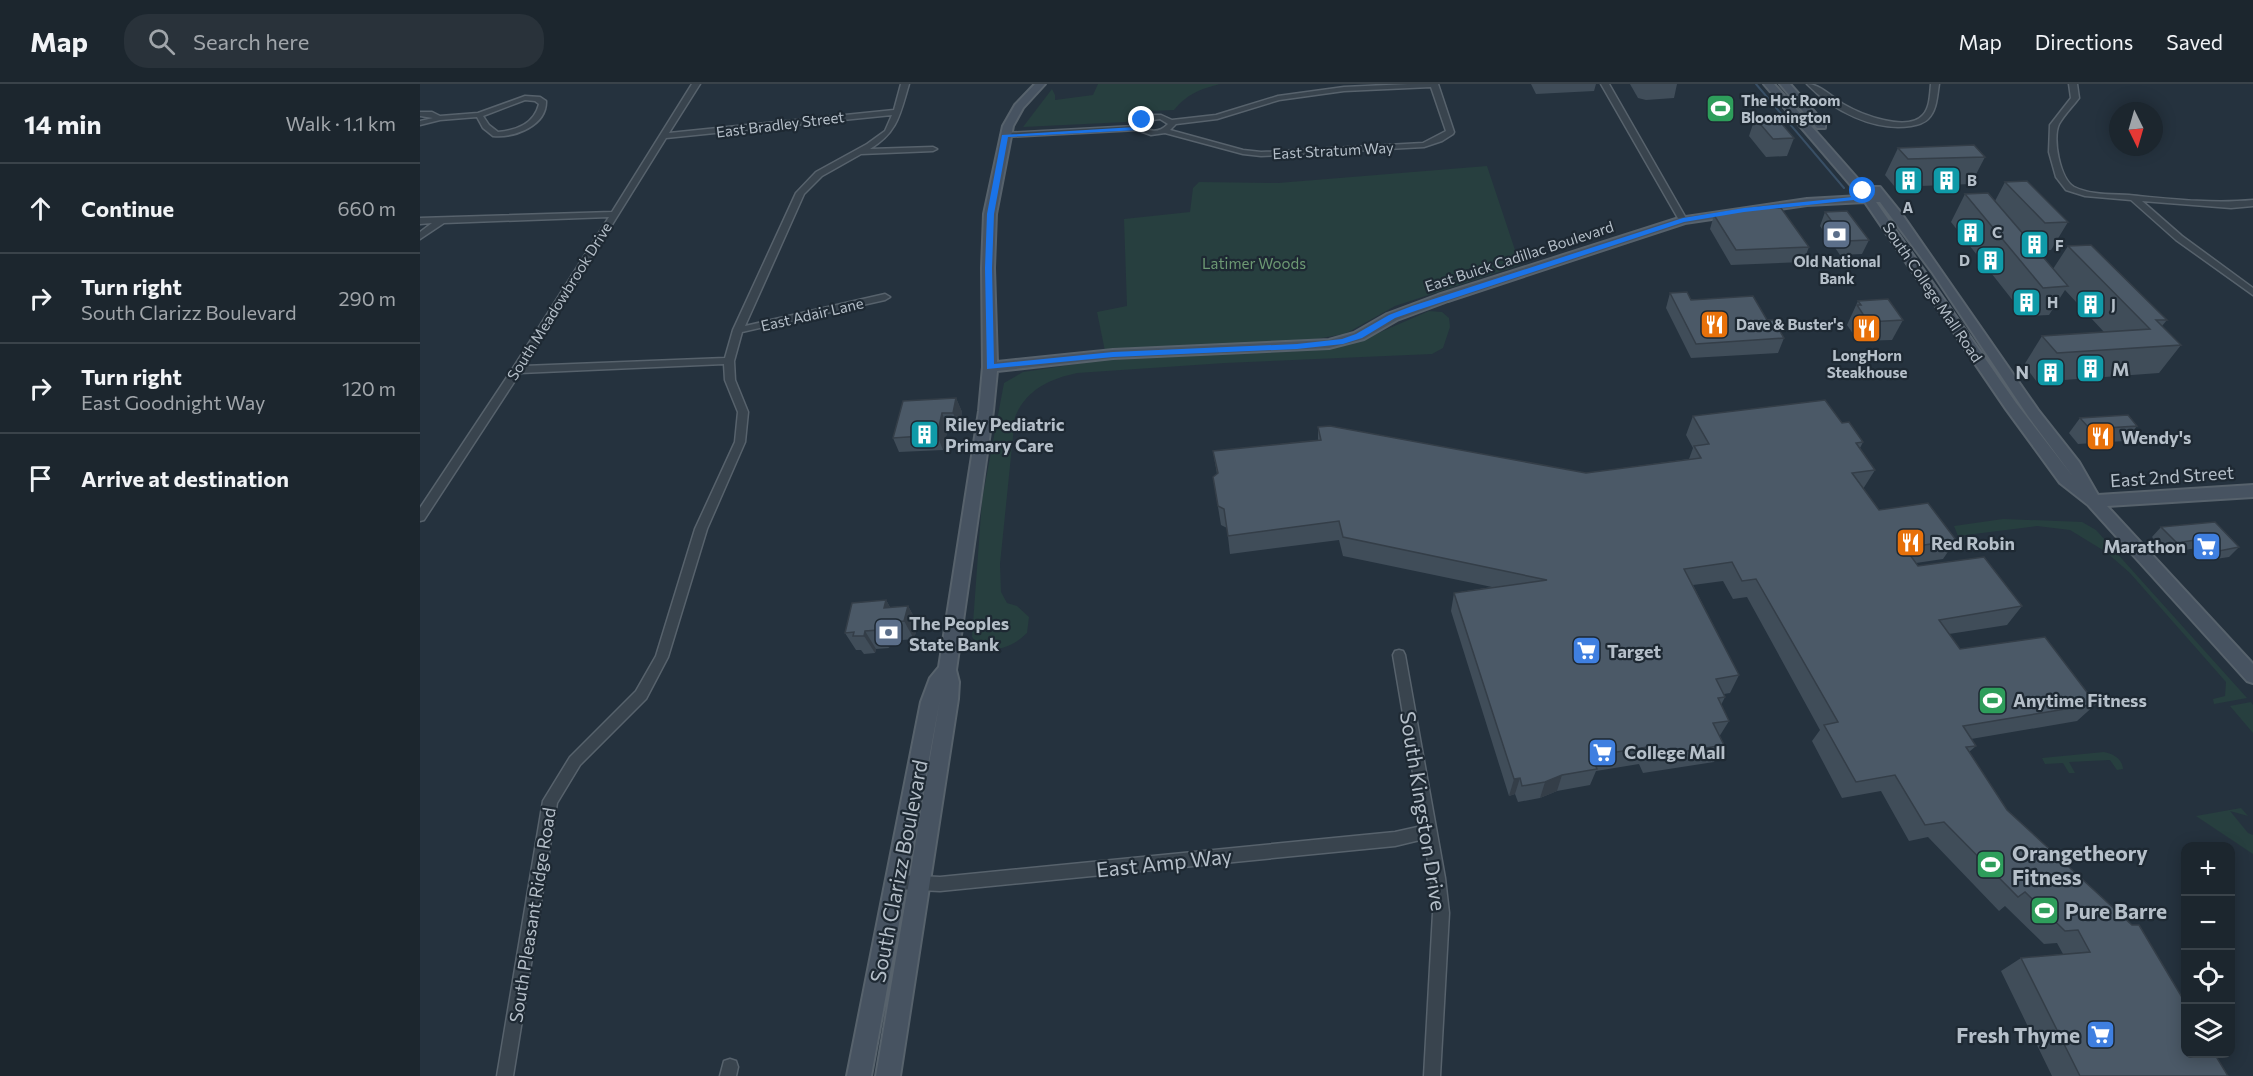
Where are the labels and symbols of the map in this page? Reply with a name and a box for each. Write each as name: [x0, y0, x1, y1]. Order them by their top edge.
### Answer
place label: The Hot Room Bloomington: [1741, 91, 1840, 126]
sports icon: The Hot Room Bloomington: [1704, 93, 1736, 125]
north arrow: [2109, 102, 2163, 156]
route end: [1128, 106, 1154, 132]
street label: East Bradley Street: [715, 107, 845, 141]
street label: East Stratum Way: [1272, 138, 1394, 162]
building icon: A: [1892, 164, 1924, 196]
building icon: B: [1930, 164, 1962, 196]
place label: B: [1967, 171, 1977, 189]
route start: [1849, 177, 1875, 203]
place label: A: [1903, 198, 1914, 216]
building icon: C: [1955, 216, 1987, 248]
street label: East Buick Cadillac Boulevard: [1422, 217, 1616, 295]
bank icon: Old National Bank: [1821, 218, 1853, 250]
street label: South Meadowbrook Drive: [503, 219, 615, 383]
street label: South College Mall Road: [1879, 219, 1987, 365]
place label: C: [1992, 223, 2002, 241]
building icon: F: [2018, 229, 2050, 261]
place label: F: [2055, 236, 2064, 254]
building icon: D: [1975, 244, 2007, 276]
place label: D: [1959, 251, 1970, 269]
place label: Old National Bank: [1793, 252, 1881, 287]
park label: Latimer Woods: [1202, 254, 1306, 272]
building icon: H: [2010, 286, 2042, 318]
building icon: J: [2074, 288, 2106, 320]
street label: East Adair Lane: [759, 293, 865, 335]
place label: H: [2047, 293, 2058, 311]
place label: J: [2111, 295, 2116, 313]
restaurant icon: Dave & Buster's: [1699, 308, 1731, 340]
restaurant icon: LongHorn Steakhouse: [1851, 312, 1883, 344]
place label: Dave & Buster's: [1736, 315, 1844, 333]
place label: LongHorn Steakhouse: [1827, 346, 1907, 381]
building icon: M: [2075, 353, 2107, 385]
building icon: N: [2034, 356, 2066, 388]
place label: M: [2112, 358, 2129, 380]
place label: N: [2015, 361, 2029, 383]
place label: Riley Pediatric Primary Care: [945, 413, 1065, 456]
building icon: Riley Pediatric Primary Care: [908, 418, 940, 450]
restaurant icon: Wendy's: [2084, 421, 2116, 453]
place label: Wendy's: [2121, 426, 2191, 448]
street label: East 2nd Street: [2109, 461, 2235, 491]
restaurant icon: Red Robin: [1894, 527, 1926, 559]
supermarket icon: Marathon: [2191, 530, 2223, 562]
place label: Red Robin: [1931, 532, 2015, 554]
place label: Marathon: [2103, 535, 2186, 557]
place label: The Peoples State Bank: [909, 612, 1009, 655]
bank icon: The Peoples State Bank: [872, 617, 904, 649]
supermarket icon: Target: [1570, 635, 1602, 667]
place label: Target: [1607, 640, 1661, 662]
sports icon: Anytime Fitness: [1976, 684, 2008, 716]
place label: Anytime Fitness: [2013, 689, 2147, 711]
street label: South Kingston Drive: [1396, 710, 1452, 912]
supermarket icon: College Mall: [1587, 736, 1619, 768]
place label: College Mall: [1624, 741, 1725, 763]
street label: South Clarizz Boulevard: [864, 758, 932, 984]
street label: South Pleasant Ridge Road: [504, 806, 560, 1024]
place label: Orangetheory Fitness: [2012, 840, 2148, 889]
street label: East Amp Way: [1095, 842, 1233, 882]
sports icon: Orangetheory Fitness: [1975, 848, 2007, 880]
sports icon: Pure Barre: [2028, 894, 2060, 926]
place label: Pure Barre: [2065, 898, 2167, 923]
supermarket icon: Fresh Thyme: [2085, 1018, 2117, 1050]
place label: Fresh Thyme: [1956, 1022, 2080, 1047]

